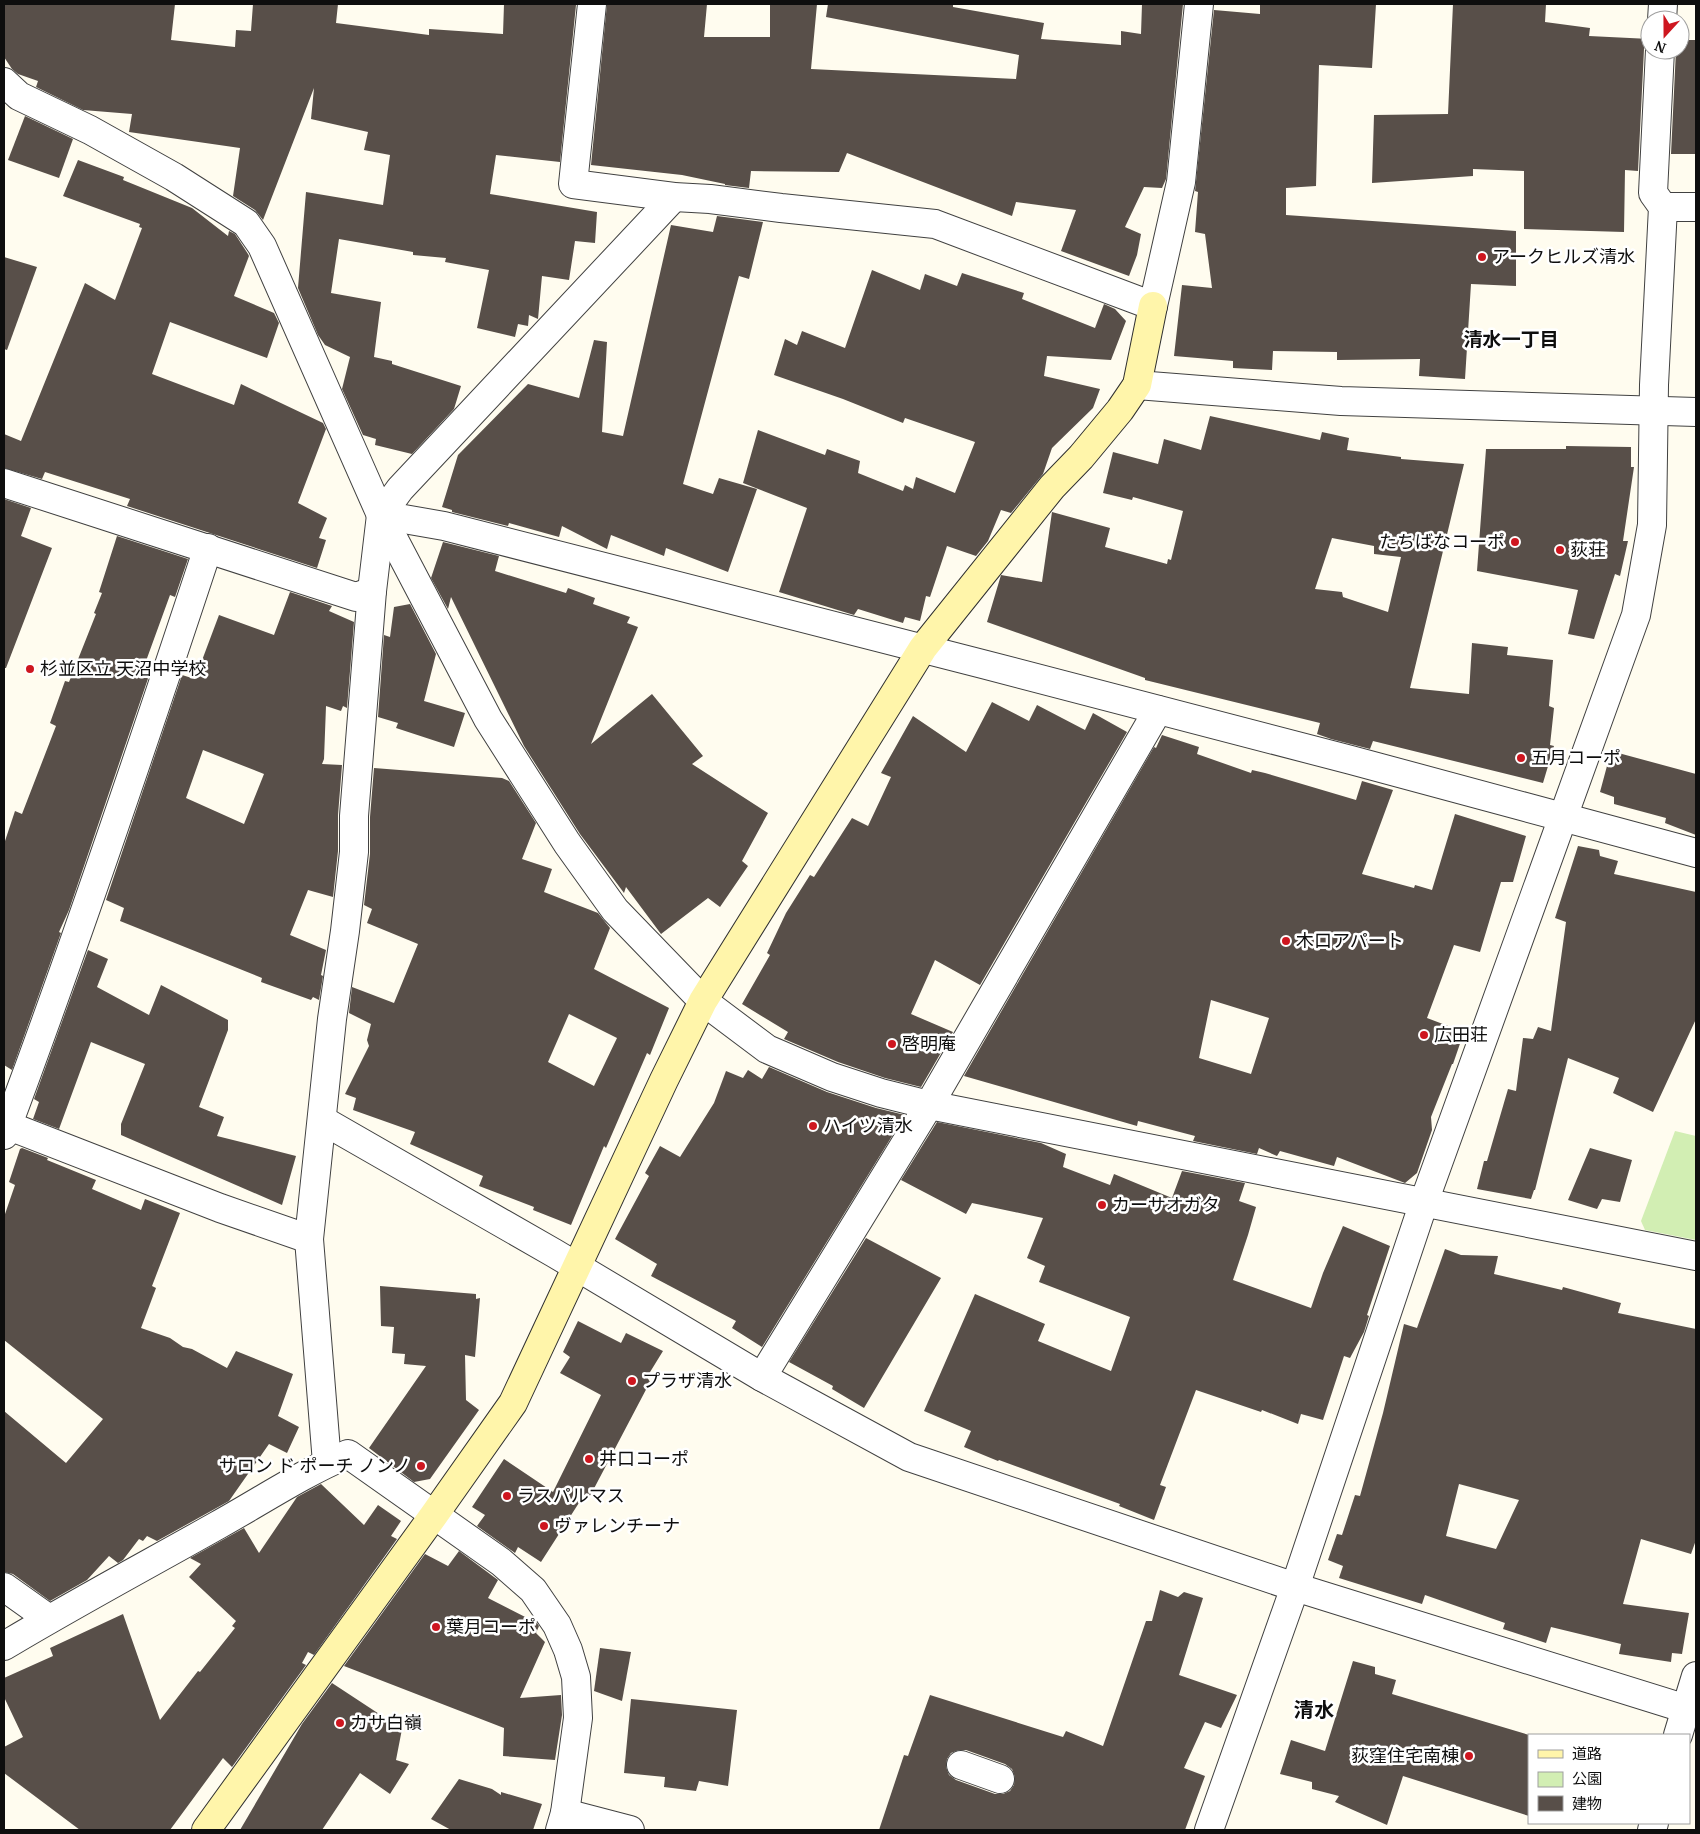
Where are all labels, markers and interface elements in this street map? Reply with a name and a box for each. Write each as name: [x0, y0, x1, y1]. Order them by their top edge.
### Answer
north arrow: [1640, 10, 1690, 60]
text: N: [1651, 37, 1669, 58]
place label: アークヒルズ清水: [1492, 244, 1635, 268]
marker: アークヒルズ清水: [1476, 251, 1488, 263]
district label: 清水一丁目: [1463, 326, 1559, 351]
place label: たちばなコーポ: [1379, 529, 1505, 553]
marker: たちばなコーポ: [1509, 536, 1521, 548]
place label: 荻荘: [1570, 537, 1606, 561]
marker: 荻荘: [1554, 544, 1566, 556]
place label: 杉並区立 天沼中学校: [40, 656, 206, 680]
marker: 杉並区立 天沼中学校: [24, 663, 36, 675]
place label: 五月コーポ: [1531, 745, 1621, 769]
marker: 五月コーポ: [1515, 752, 1527, 764]
place label: 木口アパート: [1296, 928, 1404, 952]
marker: 木口アパート: [1280, 935, 1292, 947]
place label: 広田荘: [1434, 1022, 1488, 1046]
marker: 広田荘: [1418, 1029, 1430, 1041]
place label: 啓明庵: [902, 1031, 956, 1055]
marker: 啓明庵: [886, 1038, 898, 1050]
place label: ハイツ清水: [823, 1113, 913, 1137]
marker: ハイツ清水: [807, 1120, 819, 1132]
place label: カーサオガタ: [1112, 1192, 1220, 1216]
marker: カーサオガタ: [1096, 1199, 1108, 1211]
place label: プラザ清水: [642, 1368, 732, 1392]
marker: プラザ清水: [626, 1375, 638, 1387]
place label: 井口コーポ: [599, 1446, 689, 1470]
place label: サロン ド ポーチ ノンノ: [219, 1453, 411, 1477]
marker: 井口コーポ: [583, 1453, 595, 1465]
marker: サロン ド ポーチ ノンノ: [415, 1460, 427, 1472]
place label: ラスパルマス: [517, 1483, 625, 1507]
marker: ラスパルマス: [501, 1490, 513, 1502]
place label: ヴァレンチーナ: [554, 1513, 680, 1537]
marker: ヴァレンチーナ: [538, 1520, 550, 1532]
place label: 葉月コーポ: [446, 1614, 536, 1638]
marker: 葉月コーポ: [430, 1621, 442, 1633]
district label: 清水: [1294, 1696, 1334, 1723]
place label: カサ白嶺: [350, 1710, 422, 1734]
marker: カサ白嶺: [334, 1717, 346, 1729]
legend: [1528, 1734, 1690, 1824]
place label: 荻窪住宅南棟: [1351, 1743, 1459, 1767]
text: 道路: [1572, 1743, 1602, 1763]
marker: 荻窪住宅南棟: [1463, 1750, 1475, 1762]
text: 公園: [1572, 1768, 1602, 1788]
text: 建物: [1572, 1793, 1602, 1813]

